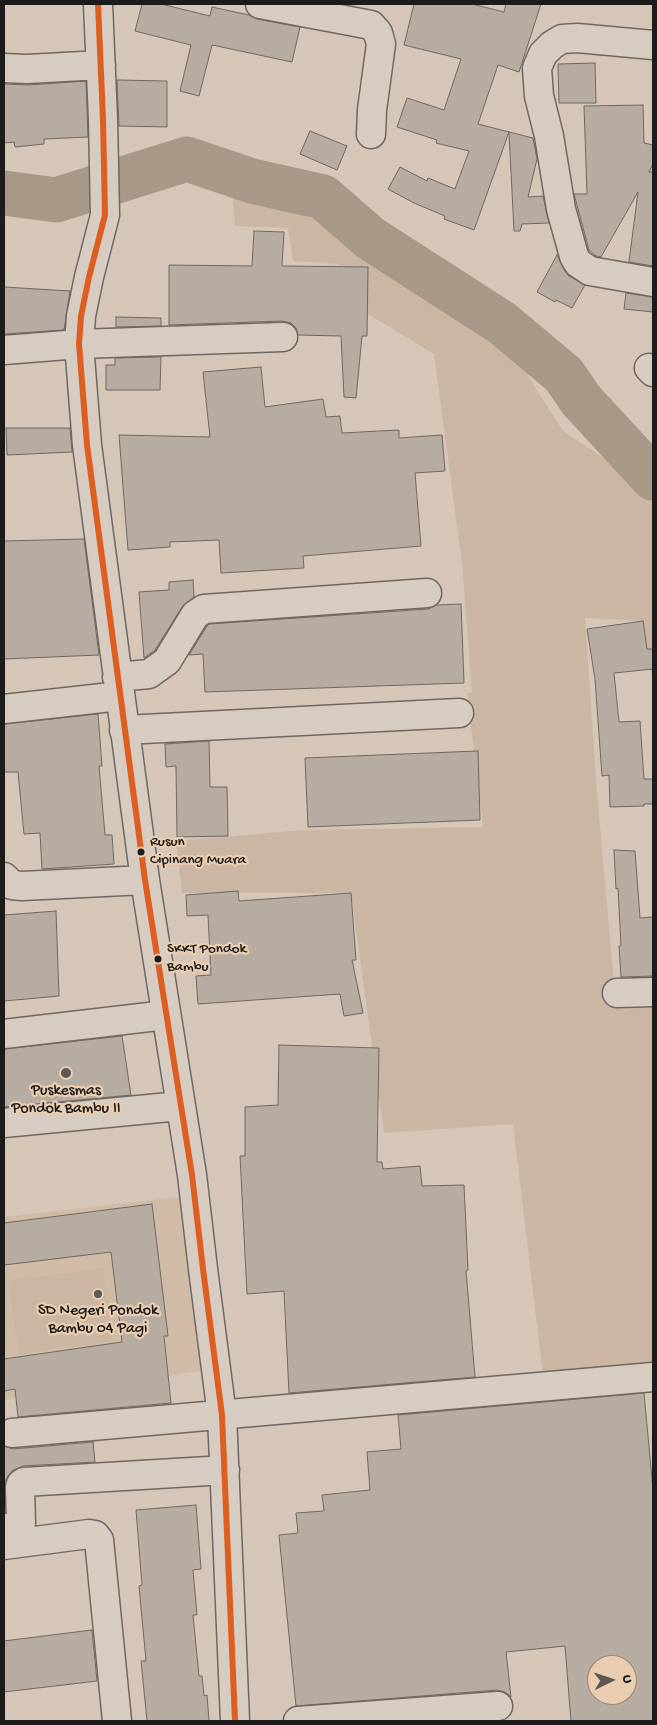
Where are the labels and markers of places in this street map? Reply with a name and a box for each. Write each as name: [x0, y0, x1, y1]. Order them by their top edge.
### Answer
place label: Rusun Cipinang Muara: [150, 834, 246, 869]
marker: Rusun Cipinang Muara: [136, 847, 146, 857]
place label: SKKT Pondok Bambu: [167, 941, 246, 976]
marker: SKKT Pondok Bambu: [153, 954, 163, 964]
marker: Puskesmas Pondok Bambu II: [59, 1066, 73, 1080]
place label: Puskesmas Pondok Bambu II: [11, 1082, 121, 1120]
marker: SD Negeri Pondok Bambu 04 Pagi: [92, 1288, 104, 1300]
place label: SD Negeri Pondok Bambu 04 Pagi: [38, 1302, 158, 1340]

